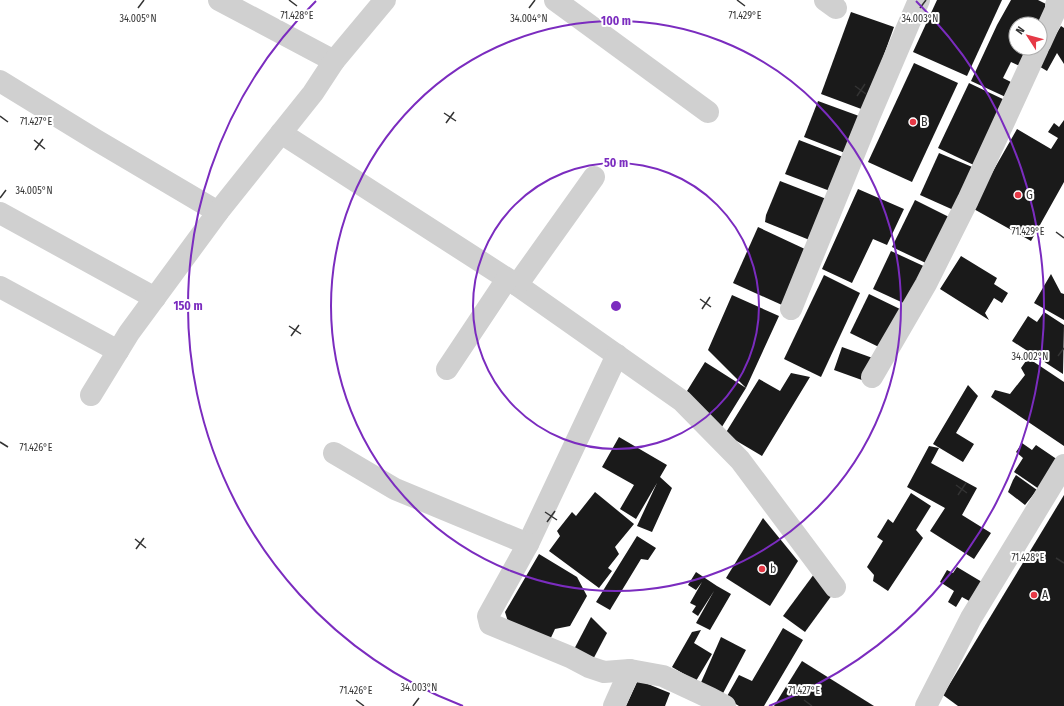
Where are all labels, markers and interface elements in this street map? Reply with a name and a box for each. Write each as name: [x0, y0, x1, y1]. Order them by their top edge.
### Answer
text: 71.428°E: [280, 10, 314, 22]
text: 71.429°E: [729, 10, 762, 22]
text: 34.005°N: [120, 13, 156, 25]
text: 34.004°N: [510, 13, 548, 25]
text: 34.003°N: [902, 13, 938, 25]
text: 100 m: [601, 14, 631, 28]
north arrow: [1008, 16, 1048, 56]
text: N: [1013, 24, 1028, 37]
place label: B: [921, 115, 928, 129]
text: 71.427°E: [20, 116, 52, 128]
marker: B: [908, 117, 918, 127]
text: 50 m: [604, 156, 628, 170]
text: 34.005°N: [16, 185, 52, 197]
place label: G: [1026, 188, 1033, 202]
marker: G: [1013, 190, 1023, 200]
text: 71.429°E: [1012, 226, 1045, 238]
text: 150 m: [173, 299, 203, 313]
centre of rings: [609, 299, 623, 313]
text: 34.002°N: [1012, 351, 1048, 363]
text: 71.426°E: [20, 442, 53, 454]
text: 71.428°E: [1011, 552, 1045, 564]
place label: b: [770, 562, 776, 576]
marker: b: [757, 564, 767, 574]
place label: A: [1042, 588, 1049, 602]
marker: A: [1029, 590, 1039, 600]
text: 34.003°N: [401, 682, 437, 694]
text: 71.426°E: [340, 685, 373, 697]
text: 71.427°E: [788, 685, 820, 697]

